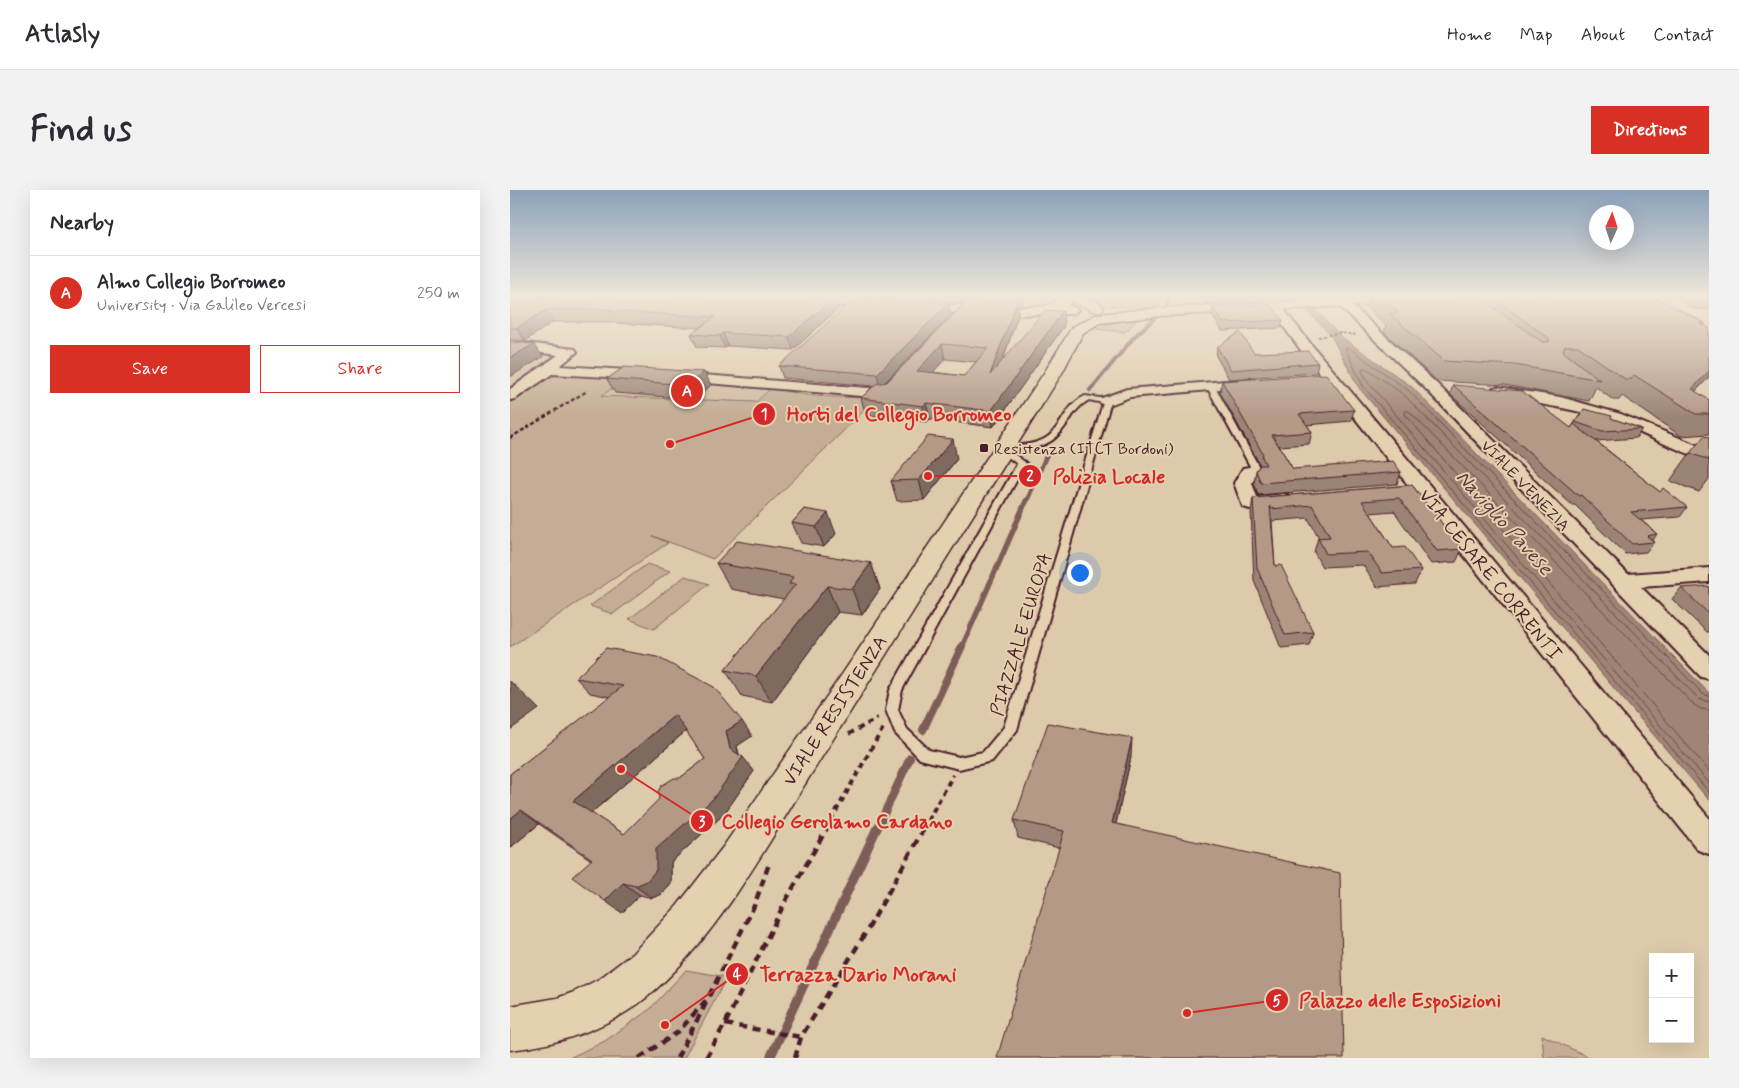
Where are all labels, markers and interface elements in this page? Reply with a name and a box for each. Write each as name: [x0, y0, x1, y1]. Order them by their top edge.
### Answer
text: Atlasly: [25, 19, 100, 50]
text: Home: [1447, 23, 1492, 47]
text: Map: [1520, 23, 1553, 47]
text: About: [1581, 23, 1625, 47]
text: Contact: [1653, 23, 1714, 47]
button: Directions: [1591, 106, 1709, 154]
text: Find us: [30, 107, 132, 153]
north arrow: [1589, 205, 1634, 250]
text: Nearby: [50, 209, 114, 237]
text: Almo Collegio Borromeo: [97, 270, 285, 295]
text: A: [61, 283, 71, 304]
text: 250 m: [417, 283, 460, 304]
text: University · Via Galileo Vercesi: [97, 295, 306, 316]
button: Save: [50, 345, 250, 393]
button: Share: [260, 345, 460, 393]
pin: A: [671, 372, 703, 410]
callout: Horti del Collegio Borromeo: [751, 397, 1021, 432]
text: Horti del Collegio Borromeo: [787, 402, 1011, 431]
text: 1: [761, 405, 767, 425]
street label: VIALE VENEZIA: [1476, 436, 1574, 536]
place label: Resistenza (ITCT Bordoni): [994, 439, 1174, 460]
marker: Resistenza (ITCT Bordoni): [978, 442, 990, 454]
callout: Polizia Locale: [1017, 458, 1175, 493]
text: Polizia Locale: [1053, 464, 1165, 491]
water label: Naviglio Pavese: [1448, 465, 1559, 583]
text: 2: [1026, 467, 1034, 487]
street label: VIA CESARE CORRENTI: [1413, 484, 1567, 666]
street label: PIAZZALE EUROPA: [985, 550, 1058, 719]
your location: [1067, 560, 1093, 586]
street label: VIALE RESISTENZA: [777, 631, 893, 791]
callout: Collegio Gerolamo Cardano: [690, 804, 960, 839]
text: Collegio Gerolamo Cardano: [722, 809, 952, 836]
text: 3: [699, 813, 706, 833]
map controls: [1649, 953, 1694, 1043]
button: +: [1649, 953, 1694, 998]
callout: Terrazza Dario Morani: [724, 956, 966, 991]
text: Terrazza Dario Morani: [760, 962, 957, 989]
text: 4: [733, 965, 742, 985]
callout: Palazzo delle Esposizioni: [1265, 983, 1510, 1018]
text: Palazzo delle Esposizioni: [1299, 988, 1501, 1015]
text: 5: [1272, 992, 1282, 1012]
button: −: [1649, 998, 1694, 1043]

